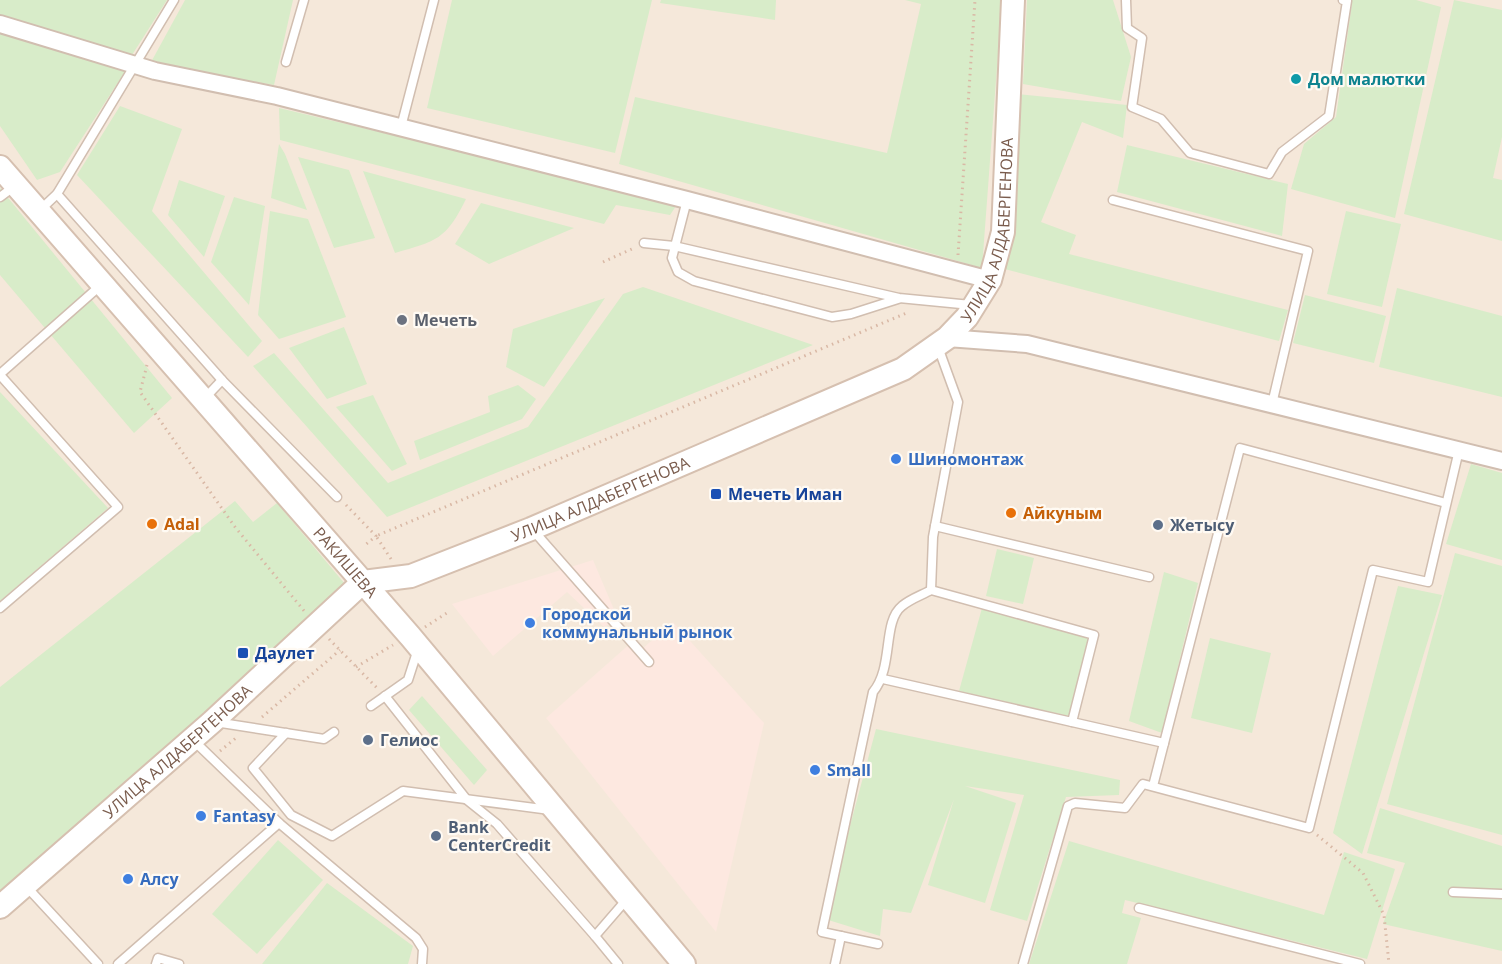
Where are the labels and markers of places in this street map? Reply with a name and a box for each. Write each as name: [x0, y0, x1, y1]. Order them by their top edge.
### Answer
place label: Дом малютки: [1308, 68, 1426, 90]
marker: Дом малютки: [1289, 72, 1303, 86]
place label: Мечеть: [414, 309, 477, 331]
marker: Мечеть: [395, 313, 409, 327]
place label: Шиномонтаж: [908, 448, 1024, 470]
marker: Шиномонтаж: [889, 452, 903, 466]
place label: Мечеть Иман: [728, 483, 842, 505]
marker: Мечеть Иман: [709, 487, 723, 501]
place label: Айкуным: [1023, 502, 1102, 524]
marker: Айкуным: [1004, 506, 1018, 520]
place label: Adal: [164, 513, 200, 535]
place label: Жетысу: [1170, 514, 1235, 536]
marker: Adal: [145, 517, 159, 531]
marker: Жетысу: [1151, 518, 1165, 532]
place label: Городской коммунальный рынок: [542, 603, 732, 643]
marker: Городской коммунальный рынок: [523, 616, 537, 630]
place label: Даулет: [255, 642, 315, 664]
marker: Даулет: [236, 646, 250, 660]
place label: Гелиос: [380, 729, 438, 751]
marker: Гелиос: [361, 733, 375, 747]
place label: Small: [827, 759, 871, 781]
marker: Small: [808, 763, 822, 777]
place label: Fantasy: [213, 805, 277, 827]
marker: Fantasy: [194, 809, 208, 823]
place label: Bank CenterCredit: [448, 816, 551, 856]
marker: Bank CenterCredit: [429, 829, 443, 843]
place label: Алсу: [140, 868, 180, 890]
marker: Алсу: [121, 872, 135, 886]

